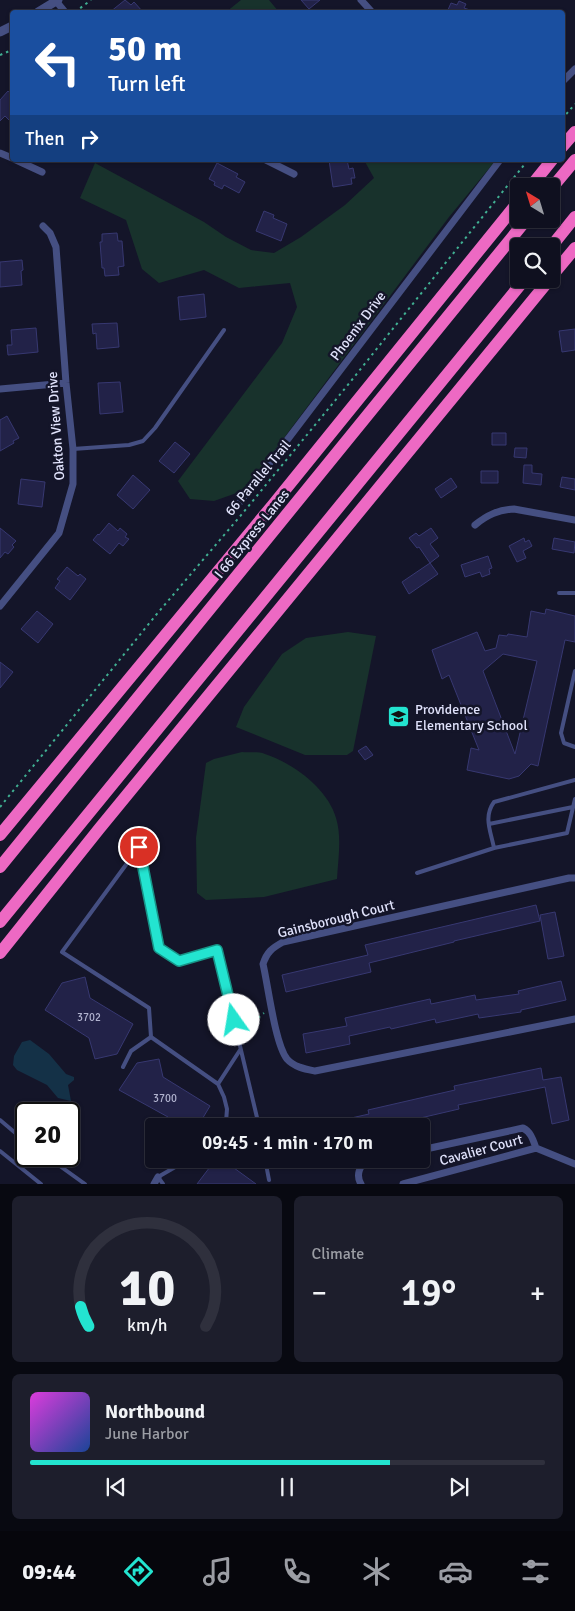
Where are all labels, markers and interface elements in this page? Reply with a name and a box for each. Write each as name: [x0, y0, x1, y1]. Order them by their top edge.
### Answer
text: 50 m: [108, 27, 182, 70]
icon: left: [25, 30, 90, 95]
text: Turn left: [108, 70, 186, 97]
icon: right: [75, 125, 103, 153]
text: Then: [25, 127, 65, 151]
north arrow: [510, 178, 560, 228]
map controls: [510, 178, 560, 288]
button: search: [510, 238, 560, 288]
street label: Phoenix Drive: [327, 288, 389, 364]
street label: Oakton View Drive: [44, 371, 68, 481]
street label: 66 Parallel Trail: [221, 437, 295, 519]
street label: I 66 Express Lanes: [211, 486, 293, 582]
place label: Providence Elementary School: [415, 701, 528, 734]
school or university icon: Providence Elementary School: [387, 705, 411, 729]
pin: [118, 826, 160, 868]
icon: arrive: [125, 833, 153, 861]
street label: Gainsborough Court: [276, 896, 396, 942]
position arrow: [207, 993, 259, 1045]
house number: 3702: [77, 1011, 101, 1024]
house number: 3700: [153, 1092, 177, 1105]
speed limit sign: 20: [15, 1102, 80, 1167]
text: 09:45 · 1 min · 170 m: [202, 1131, 373, 1155]
street label: Cavalier Court: [438, 1131, 525, 1169]
text: Climate: [312, 1244, 364, 1264]
text: 10: [119, 1256, 175, 1320]
text: 19°: [400, 1269, 456, 1316]
text: −: [312, 1276, 327, 1310]
text: +: [530, 1276, 545, 1310]
text: km/h: [127, 1314, 167, 1336]
text: Northbound: [105, 1400, 205, 1424]
text: June Harbor: [105, 1424, 189, 1444]
icon: previous: [102, 1473, 130, 1501]
icon: pause: [273, 1473, 301, 1501]
icon: next: [445, 1473, 473, 1501]
icon: directions: [121, 1554, 156, 1589]
icon: music: [200, 1554, 235, 1589]
icon: phone: [279, 1554, 314, 1589]
icon: climate: [359, 1554, 394, 1589]
icon: car: [438, 1554, 473, 1589]
icon: filters: [518, 1554, 553, 1589]
text: 09:44: [22, 1558, 76, 1585]

